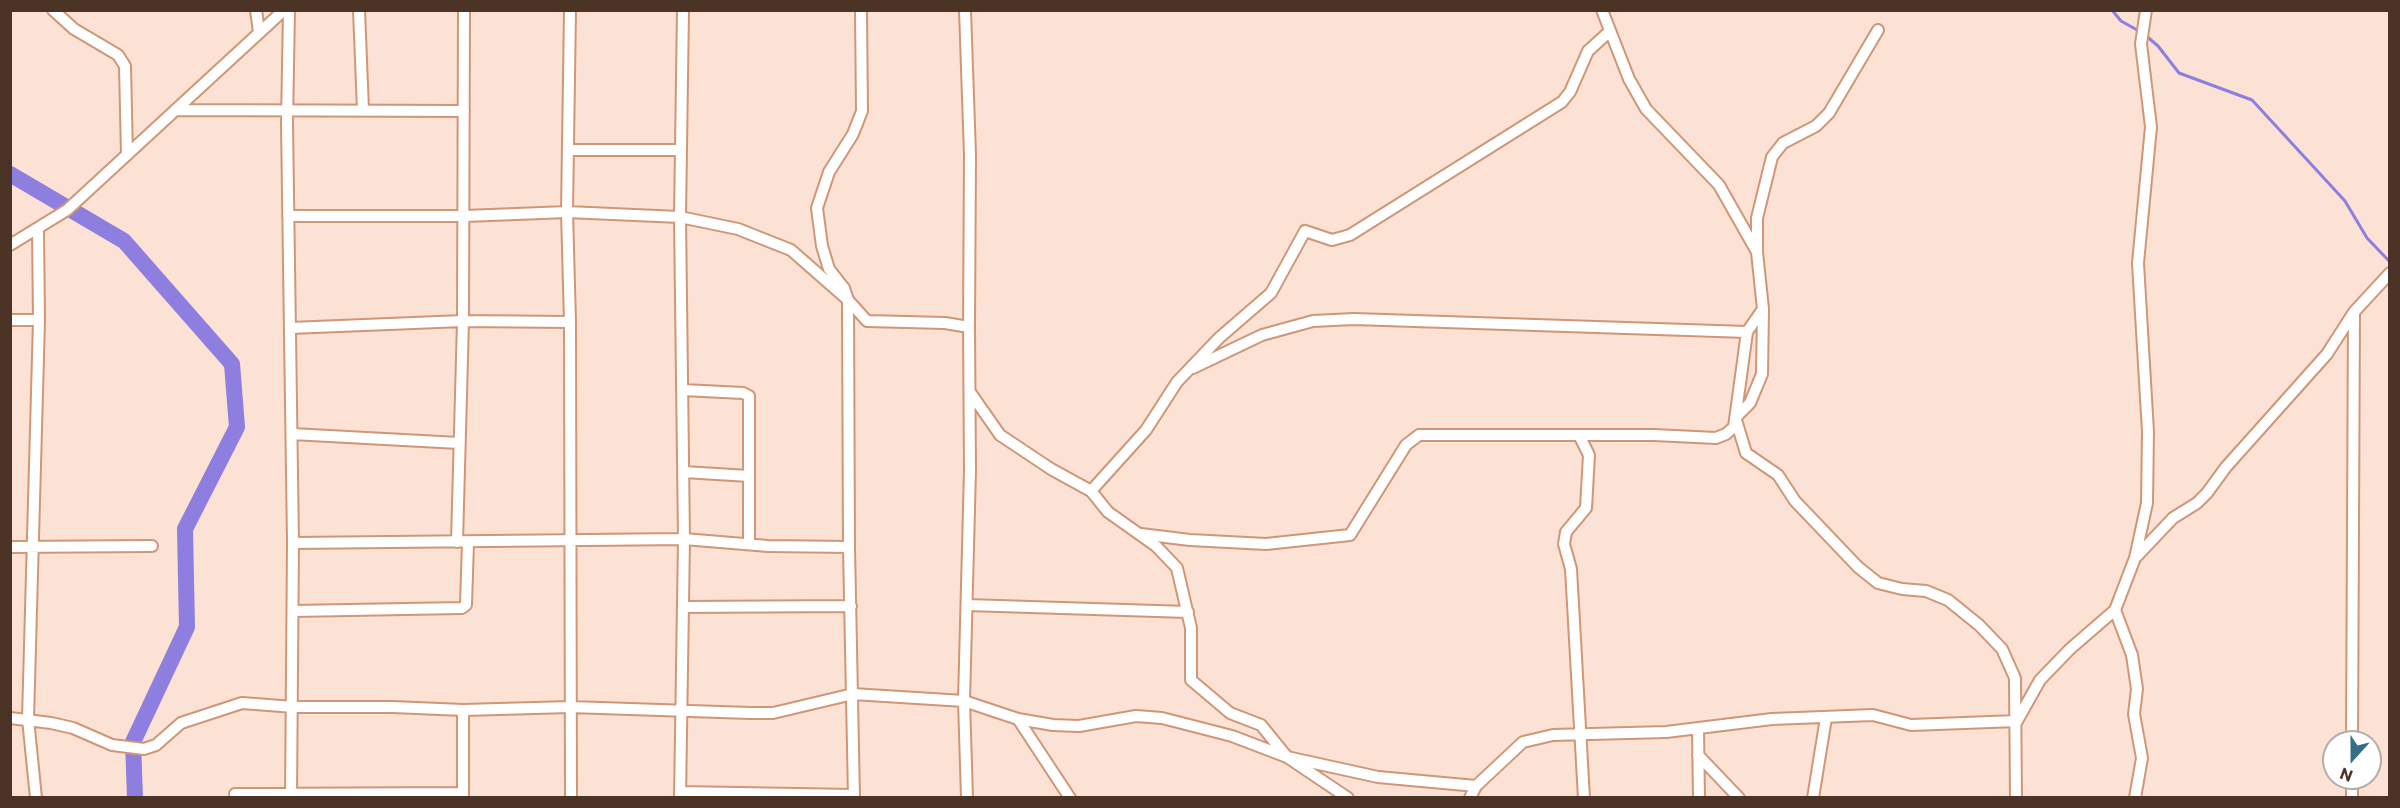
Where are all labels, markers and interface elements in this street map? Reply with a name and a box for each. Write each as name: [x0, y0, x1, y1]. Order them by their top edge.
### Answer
north arrow: [2322, 730, 2382, 790]
text: N: [2337, 764, 2355, 786]

